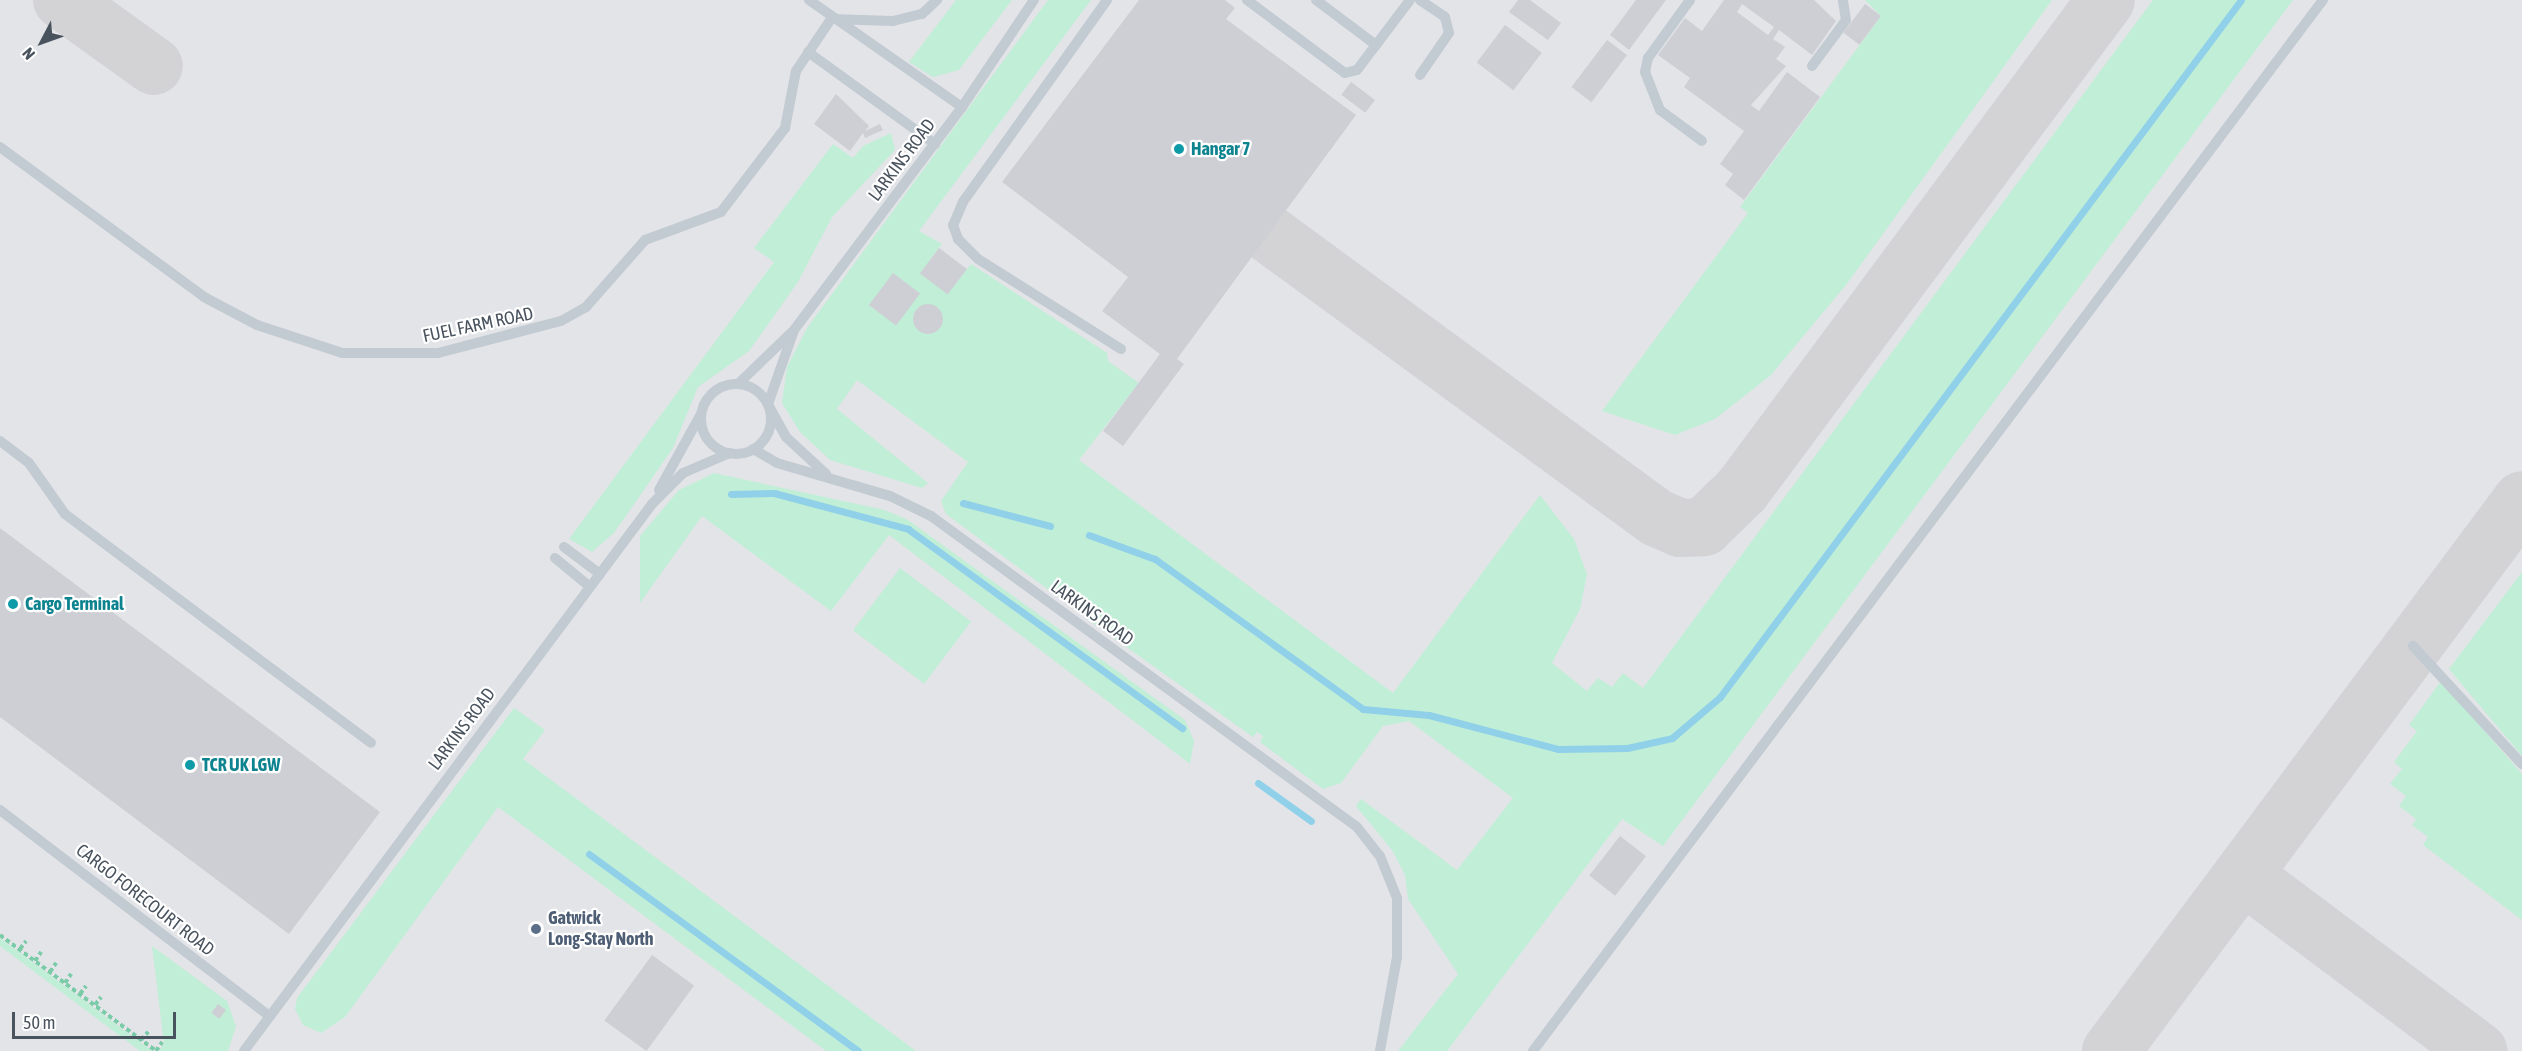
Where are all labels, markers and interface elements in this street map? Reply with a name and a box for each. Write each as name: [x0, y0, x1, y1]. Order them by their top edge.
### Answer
north arrow: [12, 12, 72, 72]
text: N: [19, 44, 38, 63]
street label: LARKINS ROAD: [864, 115, 940, 205]
place label: Hangar 7: [1191, 138, 1251, 160]
marker: Hangar 7: [1172, 142, 1186, 156]
street label: FUEL FARM ROAD: [421, 303, 535, 347]
street label: LARKINS ROAD: [1046, 576, 1138, 650]
place label: Cargo Terminal: [25, 593, 124, 615]
marker: Cargo Terminal: [6, 597, 20, 611]
street label: LARKINS ROAD: [424, 684, 500, 774]
place label: TCR UK LGW: [202, 754, 280, 776]
marker: TCR UK LGW: [183, 758, 197, 772]
street label: CARGO FORECOURT ROAD: [72, 839, 218, 961]
place label: Gatwick Long-Stay North: [548, 908, 654, 950]
marker: Gatwick Long-Stay North: [529, 922, 543, 936]
scale bar: [15, 1000, 178, 1038]
text: 50 m: [23, 1012, 55, 1033]

